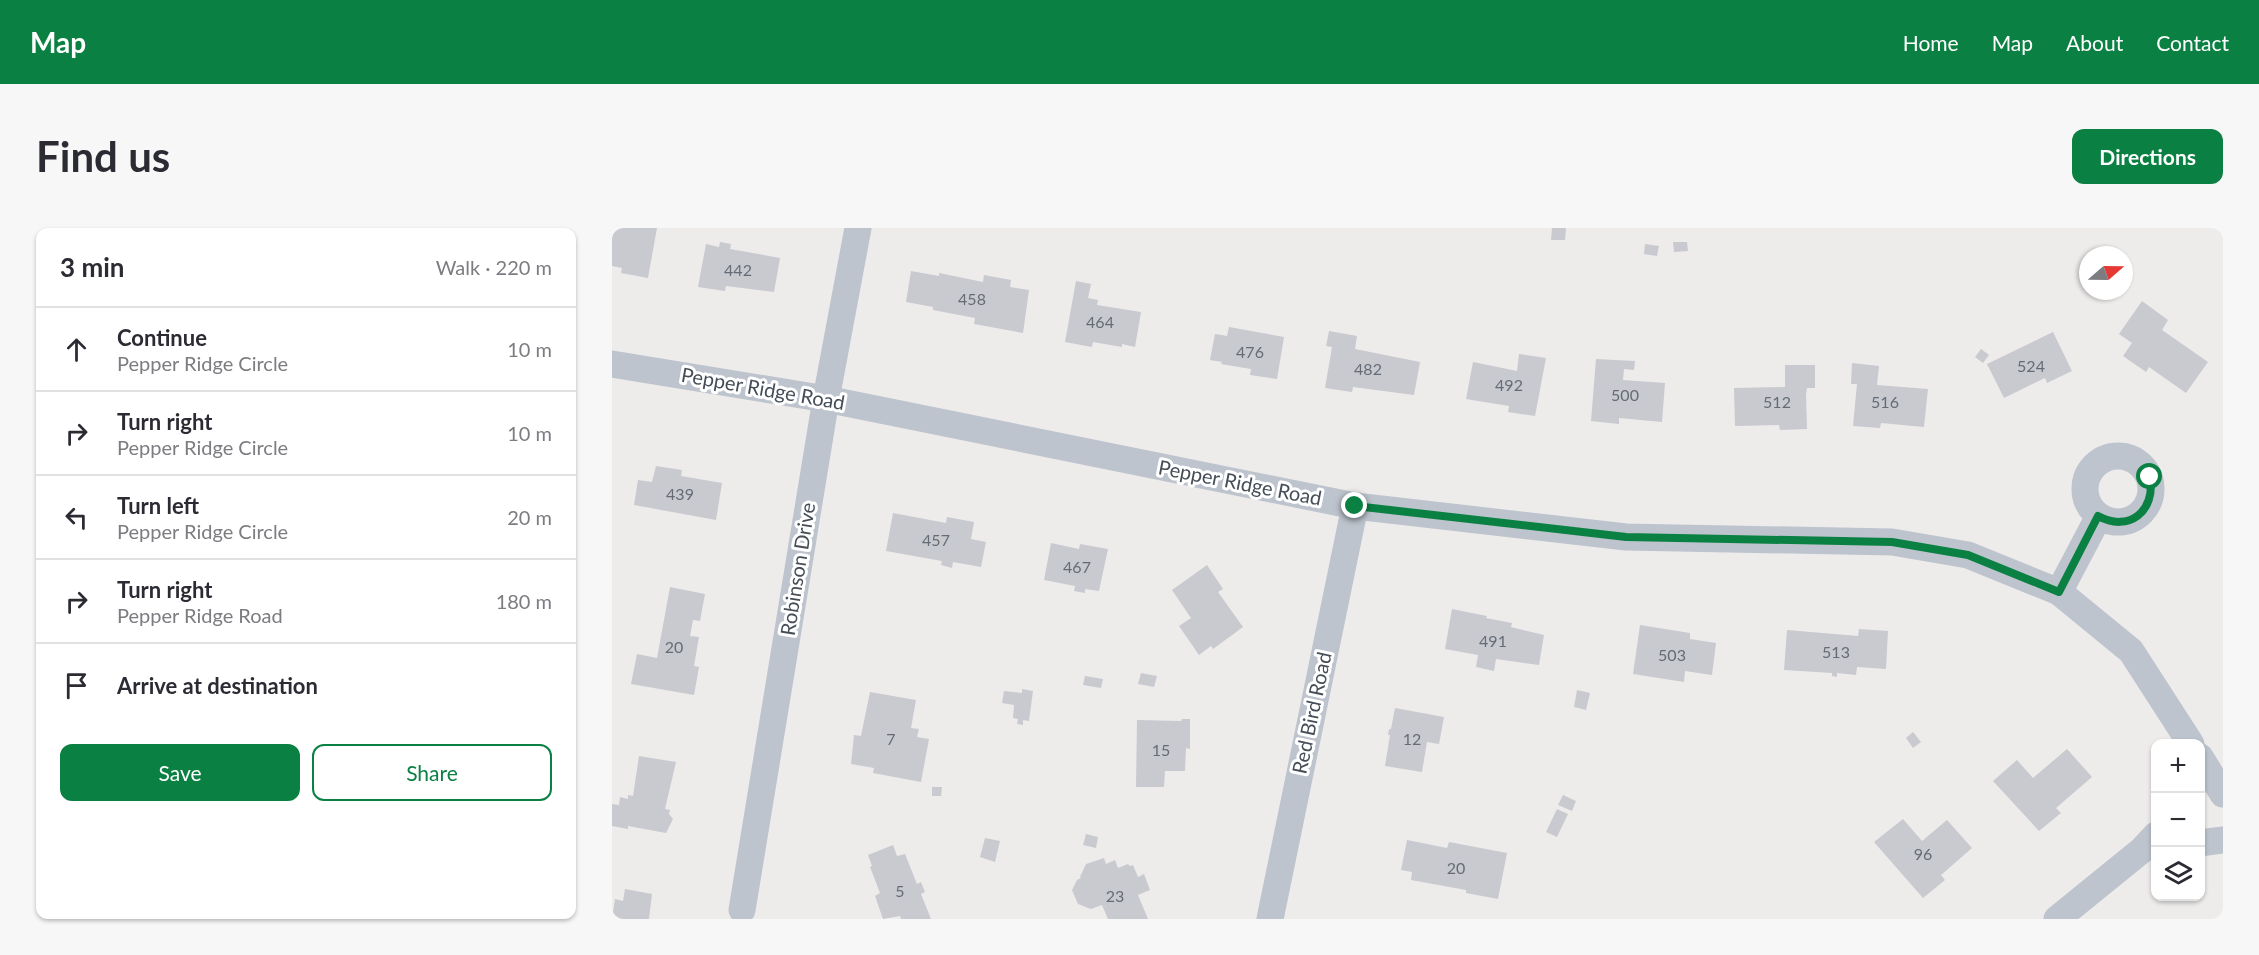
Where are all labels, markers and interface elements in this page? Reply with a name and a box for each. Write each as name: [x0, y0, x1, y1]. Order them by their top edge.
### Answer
text: Map: [30, 25, 86, 59]
text: Home: [1903, 30, 1959, 55]
text: Map: [1992, 30, 2033, 55]
text: About: [2066, 30, 2123, 55]
text: Contact: [2156, 30, 2229, 55]
button: Directions: [2072, 129, 2223, 184]
text: Find us: [36, 131, 170, 181]
north arrow: [2079, 246, 2133, 300]
text: 3 min: [60, 251, 124, 283]
text: Walk · 220 m: [436, 255, 552, 279]
house number: 442: [724, 260, 752, 279]
house number: 458: [958, 289, 986, 308]
house number: 464: [1086, 312, 1114, 331]
text: Continue: [117, 324, 207, 351]
icon: ahead: [60, 333, 93, 366]
text: 10 m: [507, 337, 552, 361]
house number: 476: [1236, 342, 1264, 361]
text: Pepper Ridge Circle: [117, 351, 288, 375]
house number: 524: [2017, 356, 2045, 375]
house number: 482: [1354, 359, 1382, 378]
street label: Pepper Ridge Road: [680, 362, 847, 414]
house number: 492: [1495, 375, 1523, 394]
house number: 500: [1611, 385, 1639, 404]
house number: 512: [1763, 392, 1791, 411]
house number: 516: [1871, 392, 1899, 411]
text: Turn right: [117, 408, 212, 435]
icon: right: [60, 417, 93, 450]
text: 10 m: [507, 421, 552, 445]
text: Pepper Ridge Circle: [117, 435, 288, 459]
street label: Pepper Ridge Road: [1157, 454, 1324, 510]
route start: [2136, 463, 2162, 489]
house number: 439: [666, 484, 694, 503]
text: Turn left: [117, 492, 199, 519]
route end: [1341, 492, 1367, 518]
icon: left: [60, 501, 93, 534]
street label: Robinson Drive: [775, 501, 819, 637]
text: 20 m: [507, 505, 552, 529]
text: Pepper Ridge Circle: [117, 519, 288, 543]
house number: 457: [922, 530, 950, 549]
house number: 467: [1063, 557, 1091, 576]
text: Turn right: [117, 576, 212, 603]
icon: right: [60, 585, 93, 618]
text: 180 m: [496, 589, 552, 613]
text: Pepper Ridge Road: [117, 603, 283, 627]
house number: 491: [1479, 631, 1507, 650]
house number: 20: [665, 637, 683, 656]
house number: 513: [1822, 642, 1850, 661]
house number: 503: [1658, 645, 1686, 664]
street label: Red Bird Road: [1286, 650, 1336, 776]
icon: arrive: [60, 669, 93, 702]
text: Arrive at destination: [117, 672, 318, 699]
house number: 7: [886, 729, 896, 748]
house number: 12: [1403, 729, 1421, 748]
map controls: [2151, 739, 2205, 901]
button: +: [2151, 739, 2205, 793]
house number: 15: [1152, 740, 1170, 759]
button: Save: [60, 744, 300, 801]
button: Share: [312, 744, 552, 801]
button: −: [2151, 793, 2205, 847]
house number: 96: [1914, 844, 1932, 863]
button: layers: [2151, 847, 2205, 901]
house number: 20: [1447, 858, 1465, 877]
house number: 5: [895, 881, 905, 900]
house number: 23: [1106, 886, 1124, 905]

